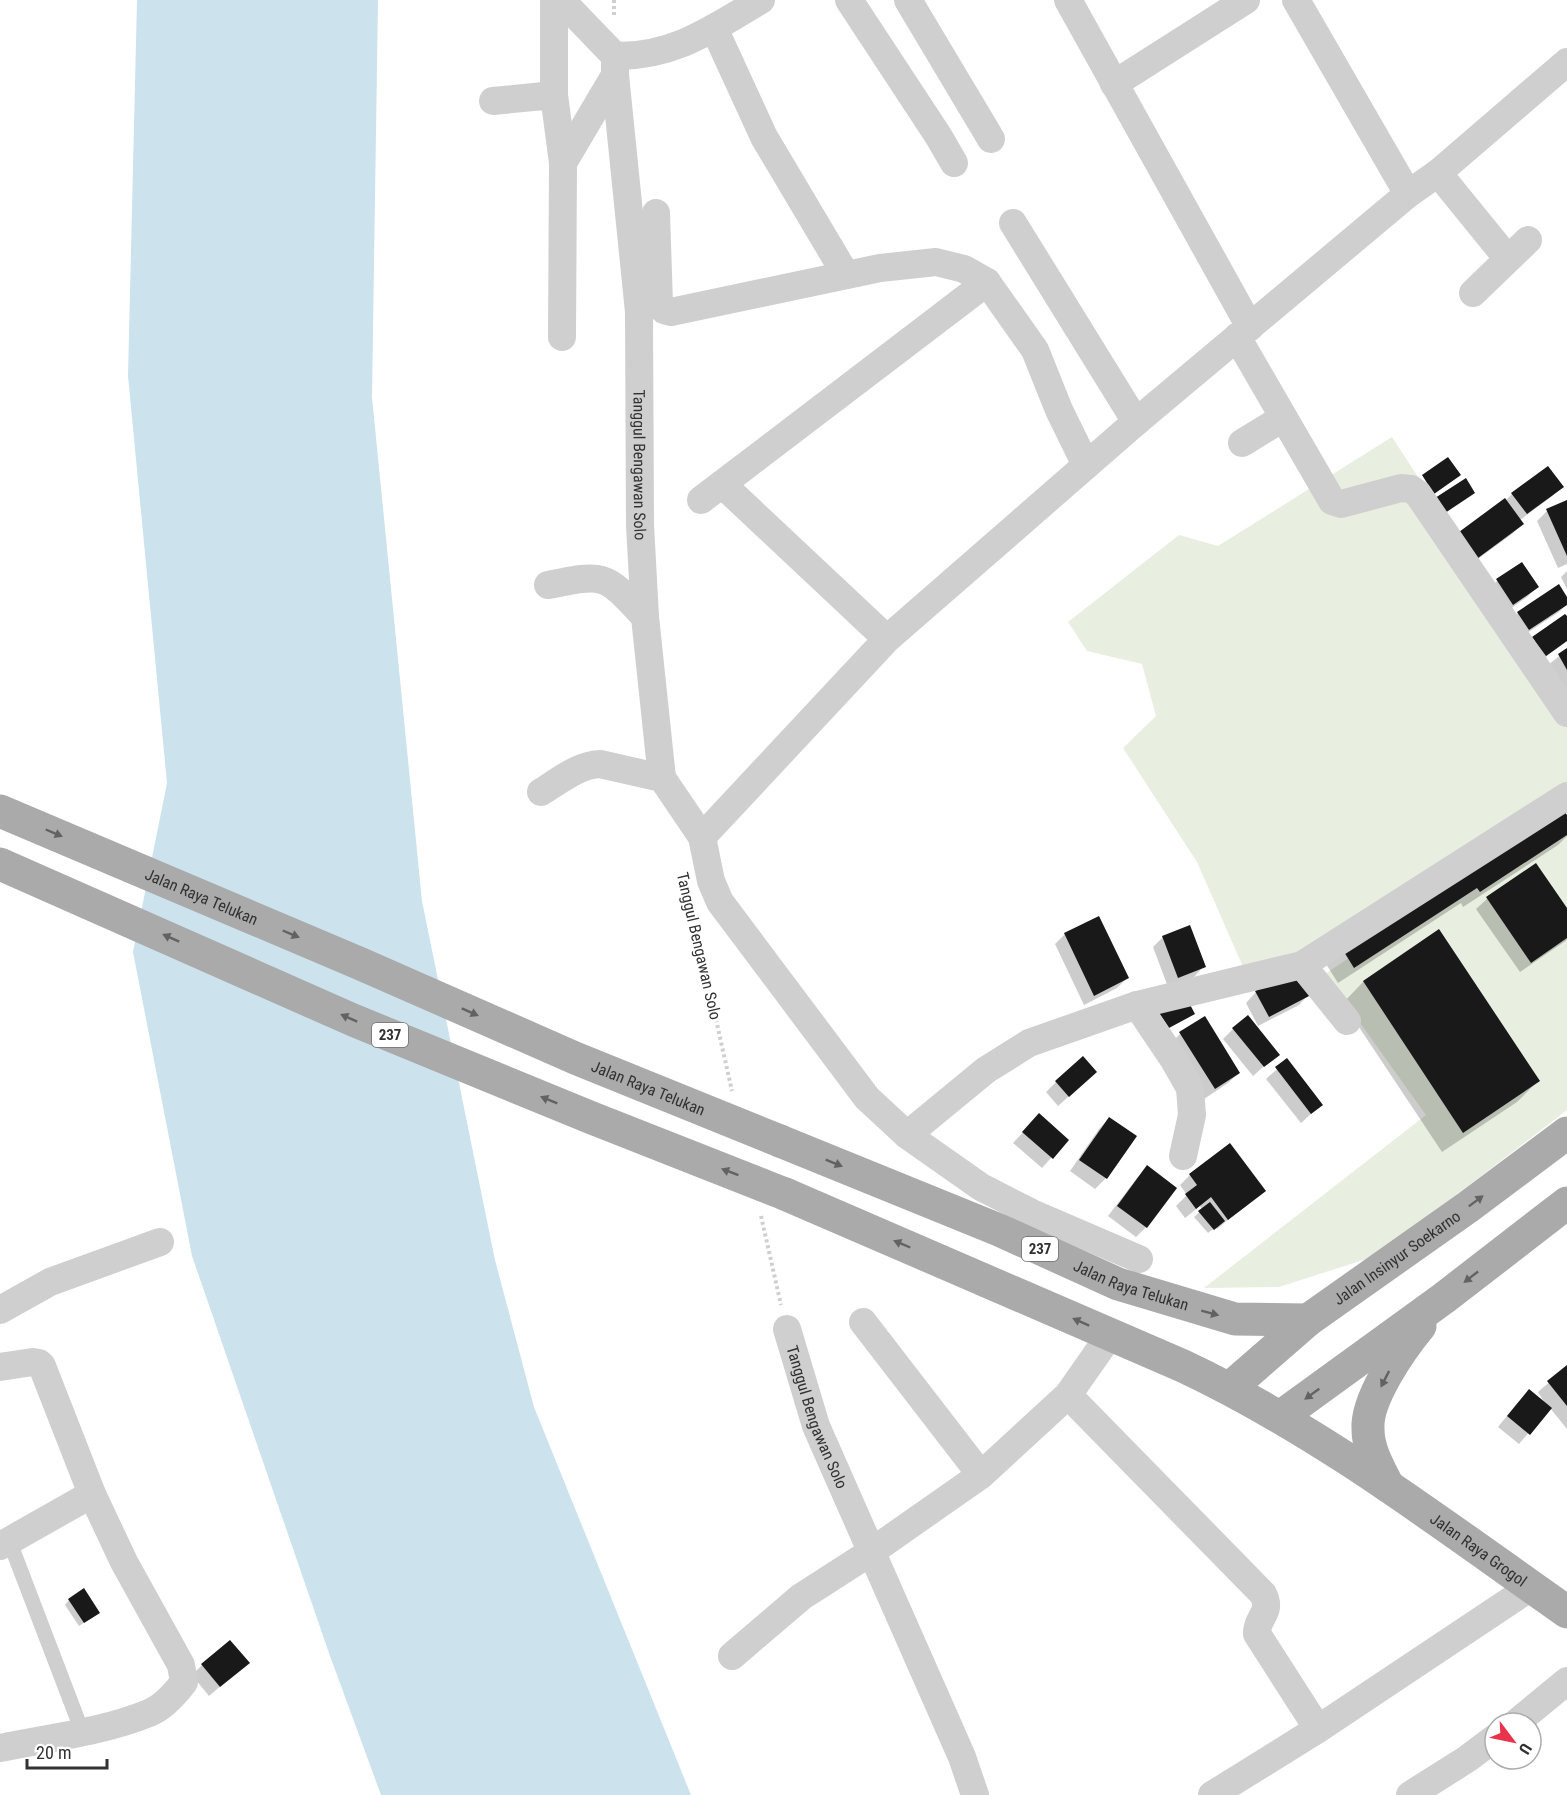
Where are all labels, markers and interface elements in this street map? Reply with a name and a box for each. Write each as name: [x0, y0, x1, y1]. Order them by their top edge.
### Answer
street label: Tanggul Bengawan Solo: [630, 389, 650, 541]
one-way arrow: [45, 829, 63, 839]
street label: Jalan Raya Telukan: [142, 864, 261, 929]
street label: Tanggul Bengawan Solo: [673, 870, 725, 1022]
one-way arrow: [283, 929, 301, 939]
one-way arrow: [163, 934, 180, 943]
one-way arrow: [462, 1007, 480, 1017]
one-way arrow: [340, 1013, 358, 1023]
road number: 237: [372, 1023, 408, 1047]
street label: Jalan Raya Telukan: [589, 1056, 708, 1119]
one-way arrow: [540, 1095, 558, 1104]
one-way arrow: [825, 1159, 843, 1168]
one-way arrow: [721, 1167, 739, 1176]
one-way arrow: [1468, 1196, 1483, 1208]
street label: Jalan Insinyur Soekarno: [1330, 1206, 1464, 1309]
road number: 237: [1022, 1237, 1058, 1261]
one-way arrow: [893, 1239, 911, 1248]
street label: Jalan Raya Telukan: [1071, 1256, 1191, 1314]
one-way arrow: [1463, 1270, 1478, 1282]
one-way arrow: [1201, 1309, 1219, 1318]
one-way arrow: [1071, 1317, 1089, 1327]
street label: Tanggul Bengawan Solo: [783, 1343, 852, 1491]
one-way arrow: [1381, 1370, 1391, 1388]
one-way arrow: [1304, 1388, 1320, 1400]
street label: Jalan Raya Grogol: [1427, 1509, 1531, 1590]
north arrow: [1483, 1711, 1543, 1771]
scale bar: [27, 1732, 106, 1770]
text: U: [1515, 1740, 1536, 1758]
text: 20 m: [36, 1742, 71, 1763]

